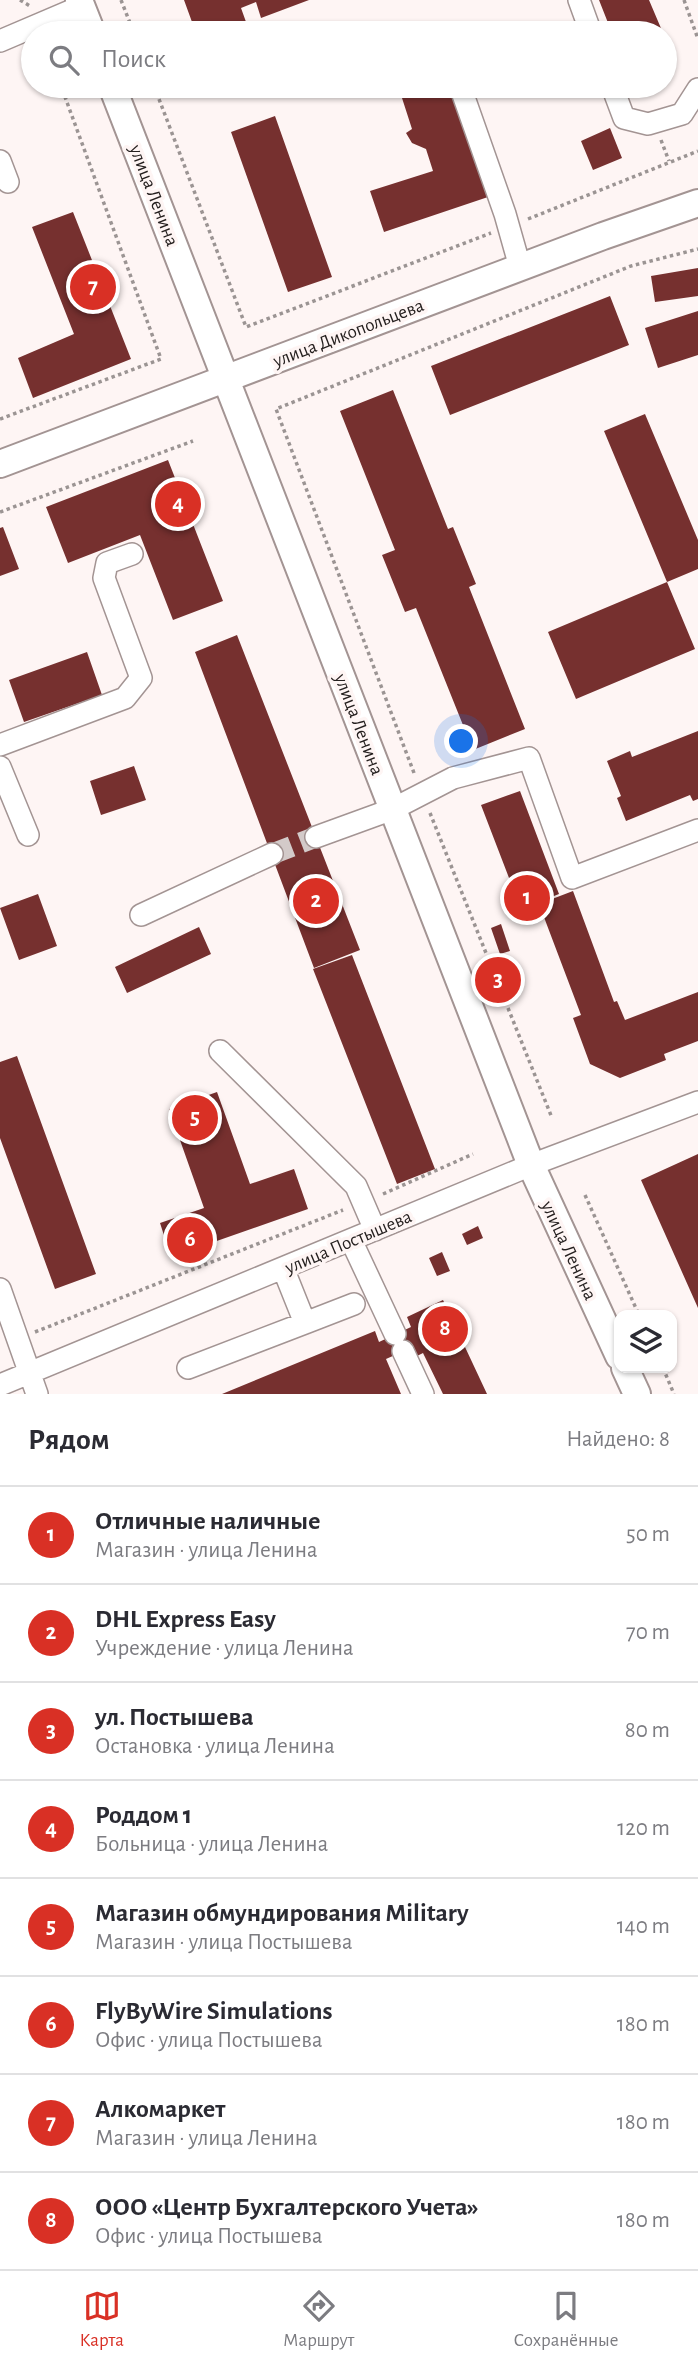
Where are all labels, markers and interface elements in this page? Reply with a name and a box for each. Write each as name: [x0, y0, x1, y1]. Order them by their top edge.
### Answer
search box: [21, 21, 677, 98]
icon: search: [45, 41, 83, 79]
text: Поиск: [101, 46, 166, 72]
street label: улица Ленина: [125, 141, 182, 249]
pin: 7: [70, 261, 116, 313]
street label: улица Дикопольцева: [270, 296, 427, 371]
pin: 4: [155, 478, 201, 530]
street label: улица Ленина: [330, 670, 387, 778]
your location: [444, 724, 478, 758]
pin: 1: [504, 872, 550, 924]
pin: 2: [293, 875, 339, 927]
pin: 3: [475, 954, 521, 1006]
pin: 5: [172, 1092, 218, 1144]
street label: улица Ленина: [537, 1197, 600, 1303]
street label: улица Постышева: [282, 1207, 415, 1278]
pin: 6: [167, 1214, 213, 1266]
pin: 8: [422, 1303, 468, 1355]
map controls: [614, 1310, 677, 1373]
button: layers: [614, 1310, 677, 1373]
text: Рядом: [28, 1425, 110, 1455]
text: Найдено: 8: [566, 1428, 670, 1451]
text: Отличные наличные: [95, 1508, 320, 1534]
text: 1: [47, 1523, 55, 1546]
text: 50 m: [626, 1523, 670, 1546]
text: Магазин · улица Ленина: [95, 1539, 318, 1562]
text: DHL Express Easy: [95, 1606, 276, 1632]
text: 2: [46, 1621, 56, 1644]
text: 70 m: [626, 1621, 670, 1644]
text: Учреждение · улица Ленина: [95, 1637, 354, 1660]
text: ул. Постышева: [95, 1704, 254, 1730]
text: 3: [46, 1719, 56, 1742]
text: 80 m: [625, 1719, 670, 1742]
text: Остановка · улица Ленина: [95, 1735, 335, 1758]
text: Роддом 1: [95, 1802, 192, 1828]
text: 4: [45, 1817, 57, 1840]
text: 120 m: [617, 1817, 670, 1840]
text: Больница · улица Ленина: [95, 1833, 328, 1856]
text: Магазин обмундирования Military: [95, 1900, 469, 1926]
text: 5: [46, 1915, 56, 1938]
text: 140 m: [617, 1915, 670, 1938]
text: Магазин · улица Постышева: [95, 1931, 352, 1954]
text: FlyByWire Simulations: [95, 1998, 332, 2024]
text: 6: [45, 2013, 57, 2036]
text: 180 m: [617, 2013, 670, 2036]
text: Офис · улица Постышева: [95, 2029, 323, 2052]
text: Алкомаркет: [95, 2096, 226, 2122]
text: 7: [46, 2111, 56, 2134]
text: 180 m: [617, 2111, 670, 2134]
text: Магазин · улица Ленина: [95, 2127, 318, 2150]
text: ООО «Центр Бухгалтерского Учета»: [95, 2194, 479, 2220]
text: 8: [45, 2209, 57, 2232]
text: 180 m: [617, 2209, 670, 2232]
text: Офис · улица Постышева: [95, 2225, 323, 2248]
tab: Карта: [80, 2287, 124, 2352]
tab: Маршрут: [283, 2287, 354, 2352]
tab: Сохранённые: [513, 2287, 618, 2352]

